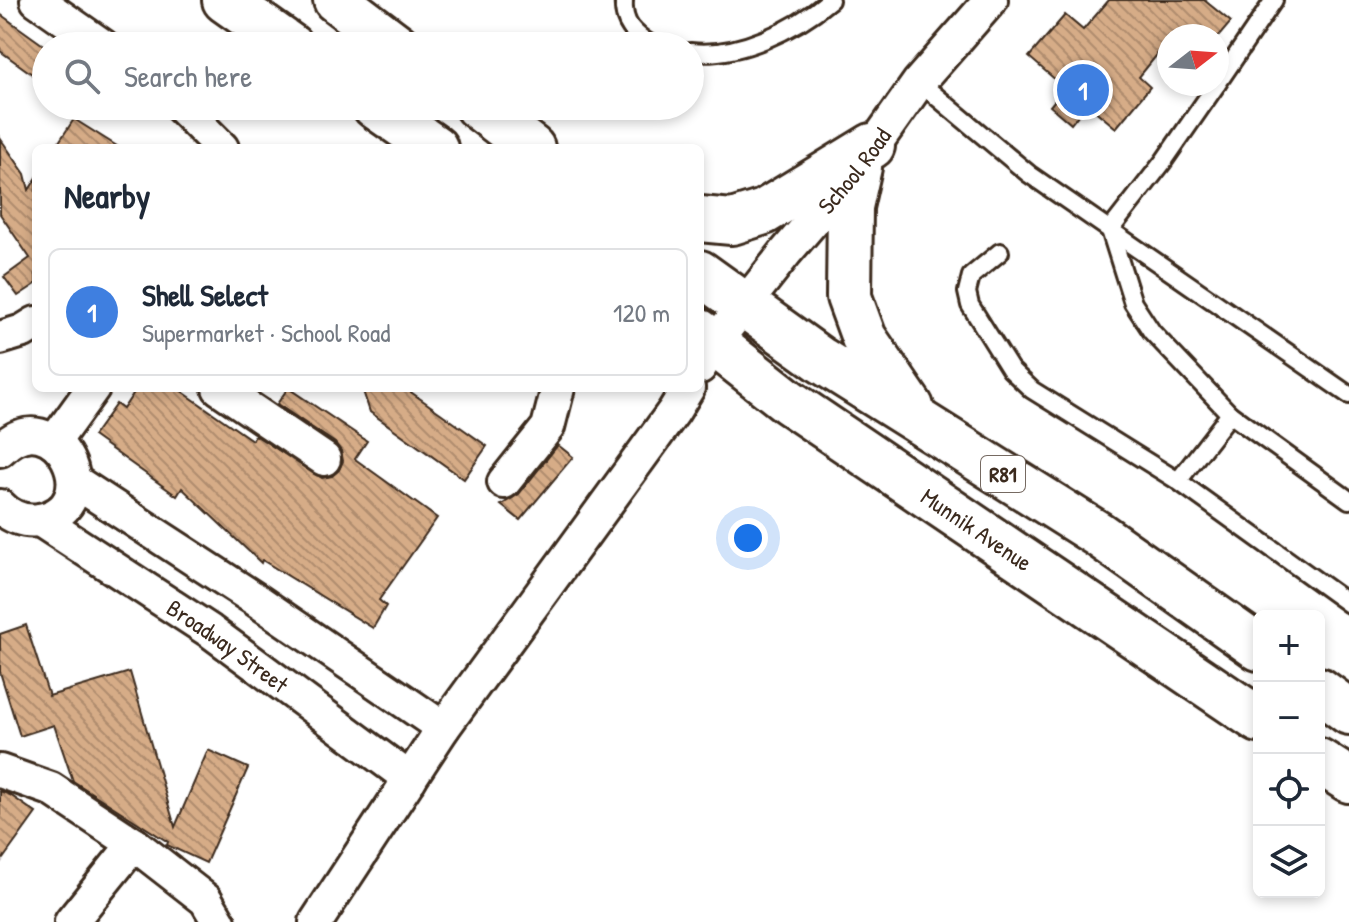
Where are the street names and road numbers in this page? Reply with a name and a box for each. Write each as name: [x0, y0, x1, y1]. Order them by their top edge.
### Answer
street label: School Road: [810, 121, 898, 220]
road number: R81: [981, 456, 1025, 492]
street label: Munnik Avenue: [915, 480, 1039, 578]
street label: Broadway Street: [161, 591, 296, 700]

